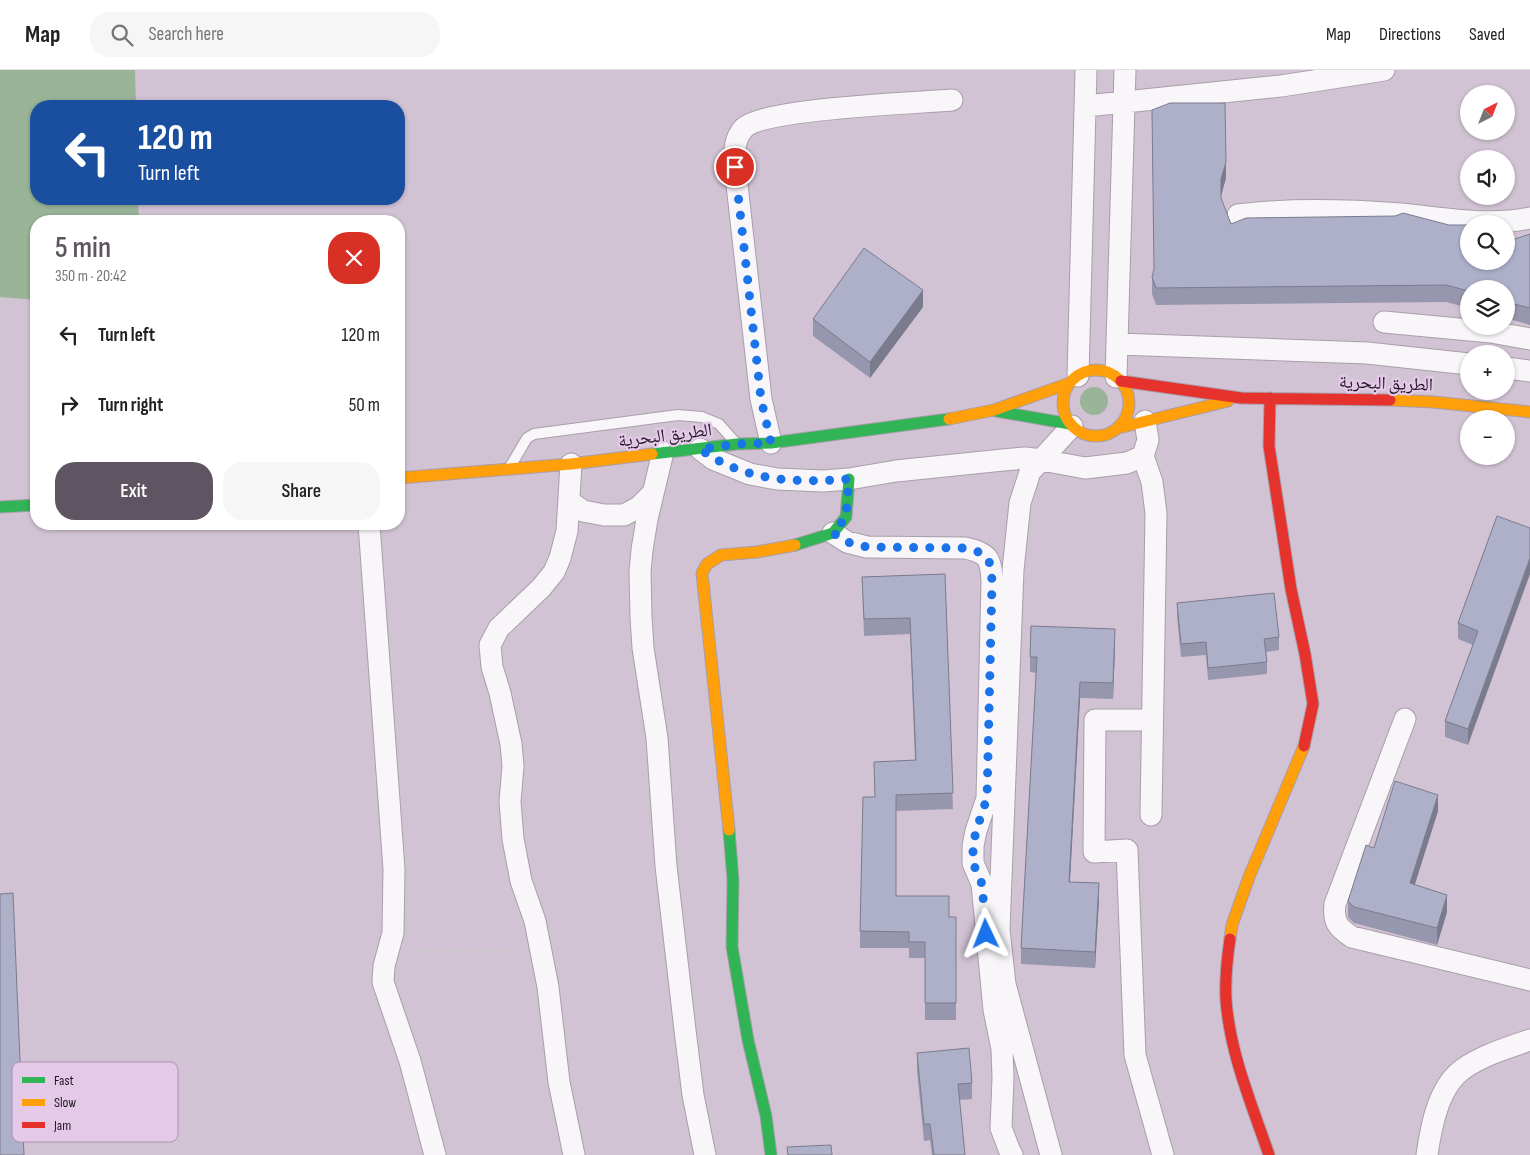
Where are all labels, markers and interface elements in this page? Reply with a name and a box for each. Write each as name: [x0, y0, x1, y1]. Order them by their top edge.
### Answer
search box: [90, 12, 440, 57]
text: Map: [25, 20, 60, 49]
icon: search: [108, 21, 136, 49]
text: Search here: [148, 23, 224, 46]
text: Map: [1326, 24, 1351, 45]
text: Directions: [1379, 24, 1441, 45]
text: Saved: [1469, 24, 1505, 45]
north arrow: [1460, 85, 1515, 140]
map controls: [1460, 85, 1515, 465]
text: 120 m: [138, 117, 213, 160]
icon: left: [55, 120, 120, 185]
pin: [714, 146, 756, 188]
button: sound: [1460, 150, 1515, 205]
icon: arrive: [721, 153, 749, 181]
text: Turn left: [138, 160, 200, 187]
button: search: [1460, 215, 1515, 270]
text: 5 min: [55, 230, 111, 266]
button: close: [328, 232, 380, 284]
text: 350 m · 20:42: [55, 267, 126, 286]
button: layers: [1460, 280, 1515, 335]
icon: left: [55, 321, 83, 349]
text: Turn left: [98, 324, 155, 347]
text: 120 m: [342, 324, 380, 347]
button: +: [1460, 345, 1515, 400]
street label: الطريق البحرية: [1339, 371, 1433, 396]
icon: right: [55, 391, 83, 419]
text: Turn right: [98, 394, 163, 417]
text: 50 m: [349, 394, 380, 417]
button: −: [1460, 410, 1515, 465]
street label: الطريق البحرية: [617, 419, 713, 452]
button: Exit: [55, 462, 213, 520]
button: Share: [223, 462, 380, 520]
position arrow: [959, 907, 1011, 959]
legend: [12, 1062, 178, 1142]
text: Fast: [54, 1072, 74, 1089]
text: Slow: [54, 1094, 76, 1111]
text: Jam: [53, 1117, 71, 1134]

